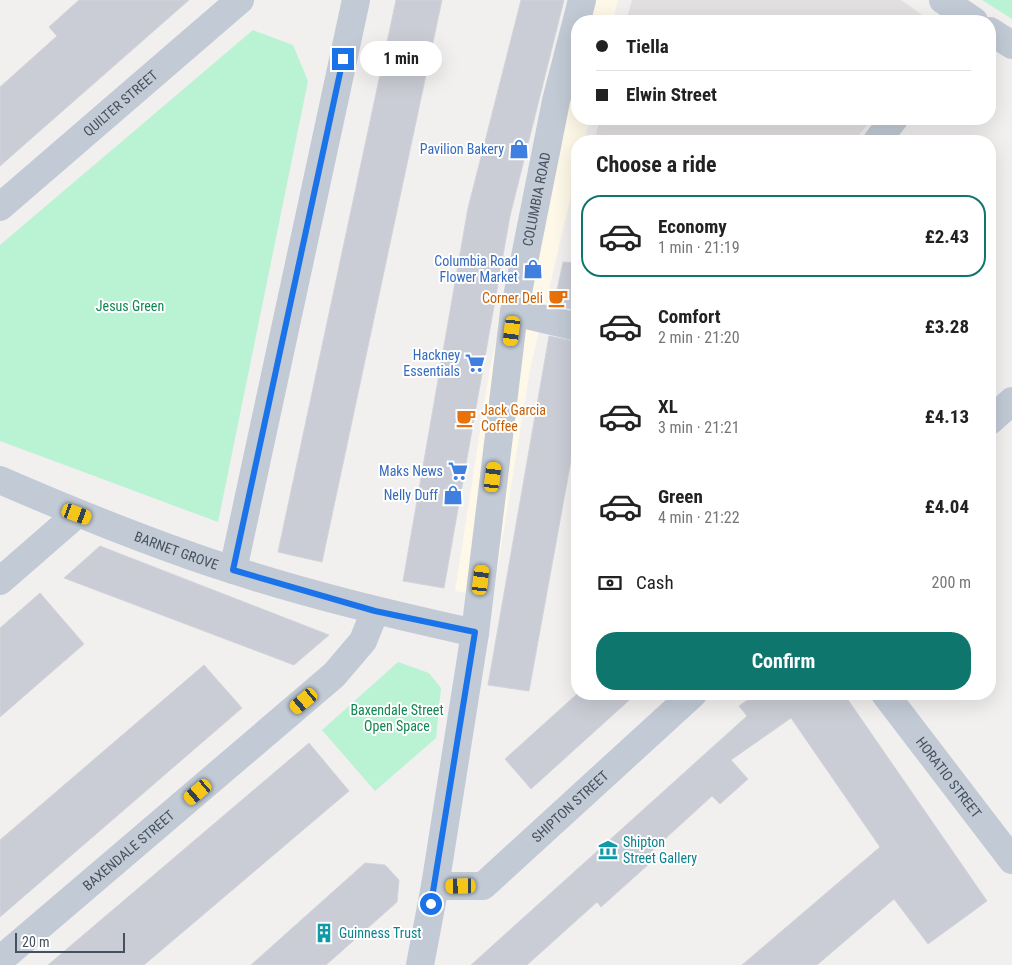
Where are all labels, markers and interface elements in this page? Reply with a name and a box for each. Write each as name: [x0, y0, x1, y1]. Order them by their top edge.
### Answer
text: Tiella: [626, 35, 669, 58]
callout: 1 min: [360, 42, 443, 76]
route end: [332, 48, 354, 70]
text: 1 min: [383, 49, 419, 68]
street label: QUILTER STREET: [80, 67, 161, 140]
text: Elwin Street: [626, 83, 717, 106]
shop icon: Pavilion Bakery: [508, 138, 530, 160]
place label: Pavilion Bakery: [420, 141, 504, 157]
street label: COLUMBIA ROAD: [519, 151, 554, 248]
text: Choose a ride: [596, 152, 717, 177]
icon: car: [598, 214, 643, 259]
text: Economy: [658, 215, 727, 238]
text: £2.43: [925, 225, 969, 248]
text: 1 min · 21:19: [658, 238, 740, 257]
place label: Columbia Road Flower Market: [434, 253, 518, 285]
shop icon: Columbia Road Flower Market: [522, 258, 544, 280]
cafe icon: Corner Deli: [547, 287, 569, 309]
place label: Corner Deli: [482, 290, 543, 306]
park label: Jesus Green: [96, 298, 164, 314]
icon: car: [598, 304, 643, 349]
text: Comfort: [658, 305, 721, 328]
car: [502, 315, 521, 347]
text: £3.28: [925, 315, 969, 338]
text: 2 min · 21:20: [658, 328, 740, 347]
place label: Hackney Essentials: [403, 347, 460, 379]
supermarket icon: Hackney Essentials: [464, 352, 486, 374]
icon: car: [598, 394, 643, 439]
text: XL: [658, 395, 678, 418]
place label: Jack Garcia Coffee: [481, 402, 546, 434]
text: £4.13: [925, 405, 969, 428]
cafe icon: Jack Garcia Coffee: [455, 407, 477, 429]
text: 3 min · 21:21: [658, 418, 740, 437]
supermarket icon: Maks News: [447, 460, 469, 482]
car: [483, 461, 502, 493]
place label: Maks News: [379, 463, 443, 479]
shop icon: Nelly Duff: [442, 484, 464, 506]
icon: car: [598, 484, 643, 529]
text: Green: [658, 485, 703, 508]
place label: Nelly Duff: [384, 487, 439, 503]
text: £4.04: [925, 495, 969, 518]
car: [60, 502, 93, 526]
text: 4 min · 21:22: [658, 508, 740, 527]
street label: BARNET GROVE: [132, 528, 220, 573]
car: [471, 564, 490, 596]
icon: cash: [596, 569, 624, 597]
text: Cash: [636, 571, 674, 594]
text: 200 m: [932, 573, 971, 592]
button: Confirm: [596, 632, 971, 690]
car: [287, 686, 320, 716]
park label: Baxendale Street Open Space: [350, 702, 444, 734]
street label: HORATIO STREET: [913, 734, 985, 821]
street label: SHIPTON STREET: [529, 767, 612, 845]
car: [181, 777, 214, 807]
street label: BAXENDALE STREET: [80, 807, 178, 894]
place label: Shipton Street Gallery: [623, 834, 697, 866]
museum icon: Shipton Street Gallery: [597, 839, 619, 861]
car: [445, 878, 476, 894]
route start: [420, 893, 442, 915]
building icon: Guinness Trust: [313, 922, 335, 944]
place label: Guinness Trust: [339, 925, 421, 941]
scale bar: [15, 930, 125, 953]
text: 20 m: [22, 934, 50, 950]

